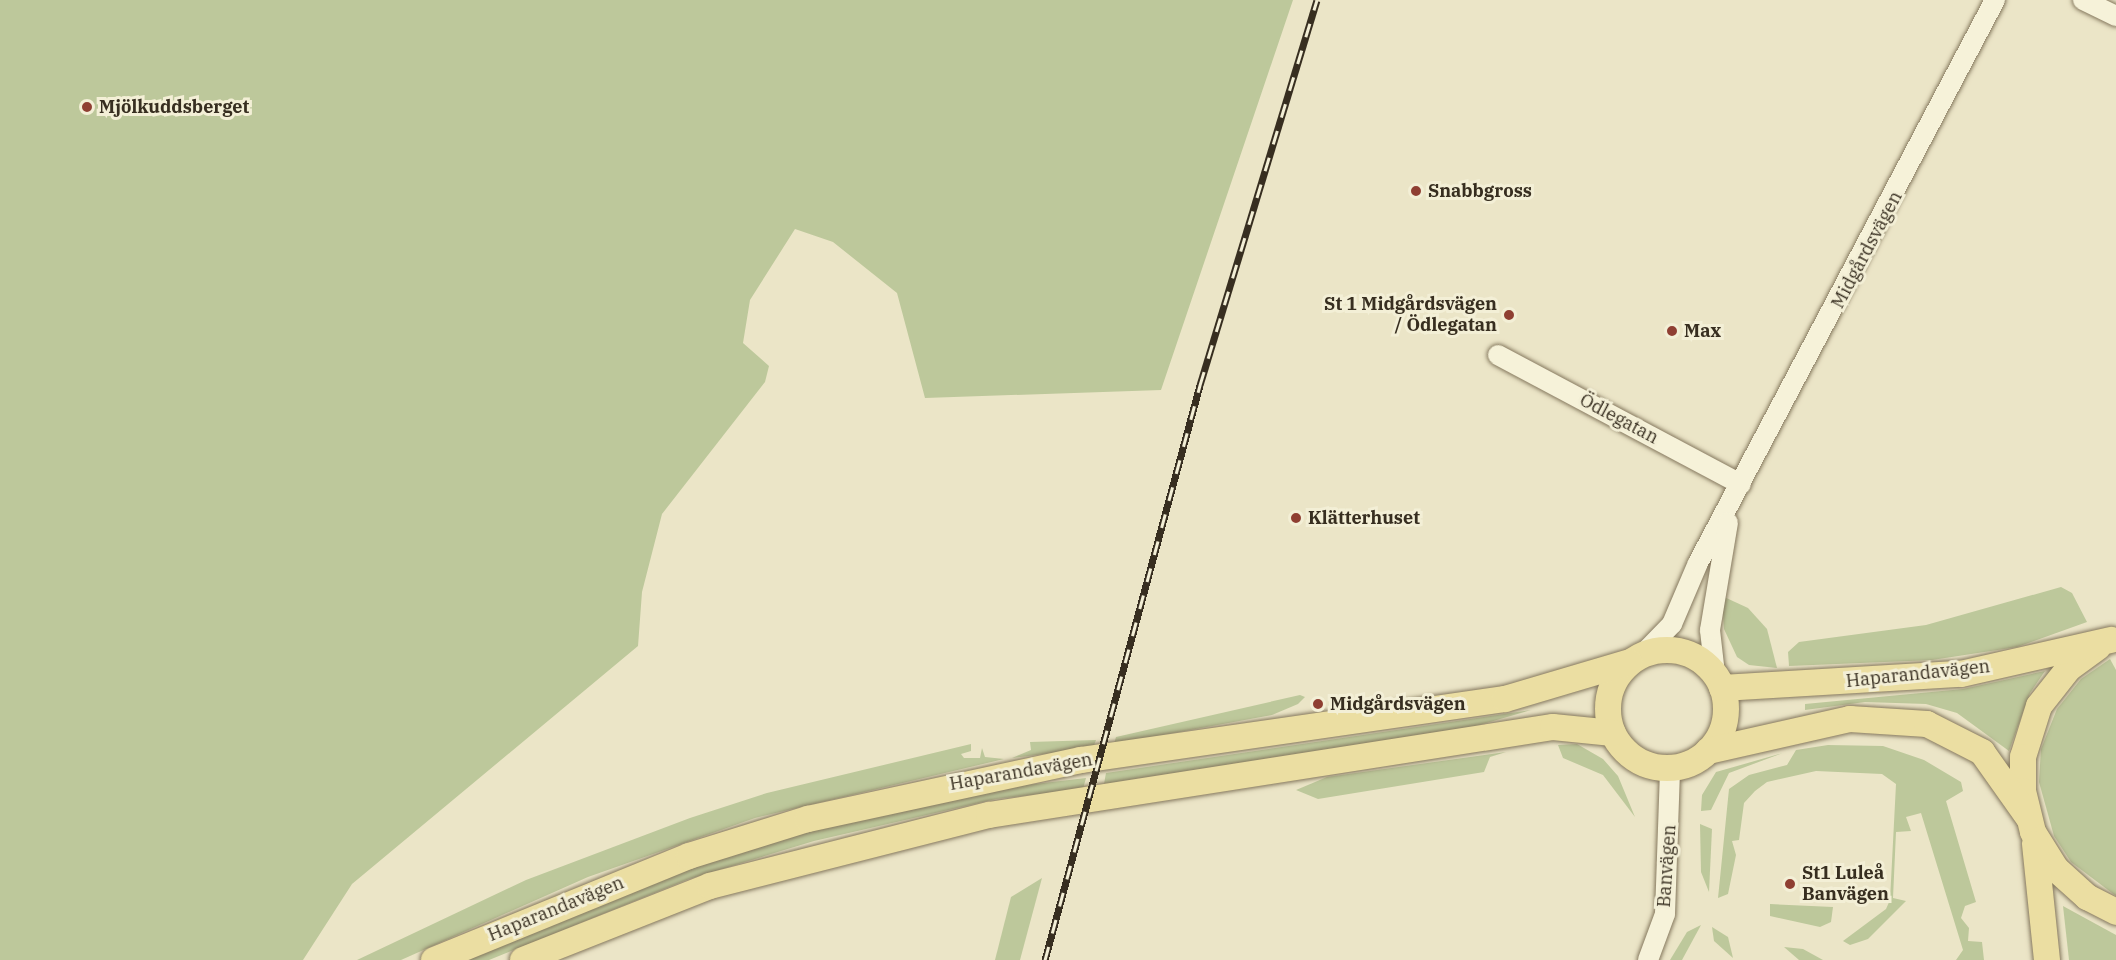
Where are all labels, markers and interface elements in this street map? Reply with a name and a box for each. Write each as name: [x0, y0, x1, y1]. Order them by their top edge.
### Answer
place label: Mjölkuddsberget: [99, 96, 249, 118]
marker: Mjölkuddsberget: [80, 100, 94, 114]
place label: Snabbgross: [1428, 180, 1532, 202]
marker: Snabbgross: [1409, 184, 1423, 198]
street label: Midgårdsvägen: [1827, 188, 1907, 312]
place label: St 1 Midgårdsvägen / Ödlegatan: [1324, 294, 1497, 336]
marker: St 1 Midgårdsvägen / Ödlegatan: [1502, 308, 1516, 322]
place label: Max: [1684, 320, 1721, 342]
marker: Max: [1665, 324, 1679, 338]
street label: Ödlegatan: [1576, 389, 1662, 449]
place label: Klätterhuset: [1308, 507, 1420, 529]
marker: Klätterhuset: [1289, 511, 1303, 525]
street label: Haparandavägen: [1845, 656, 1991, 692]
place label: Midgårdsvägen: [1330, 693, 1466, 715]
marker: Midgårdsvägen: [1311, 697, 1325, 711]
street label: Haparandavägen: [948, 749, 1094, 795]
street label: Banvägen: [1653, 824, 1681, 908]
place label: St1 Luleå Banvägen: [1802, 863, 1889, 906]
street label: Haparandavägen: [485, 872, 627, 946]
marker: St1 Luleå Banvägen: [1783, 877, 1797, 891]

